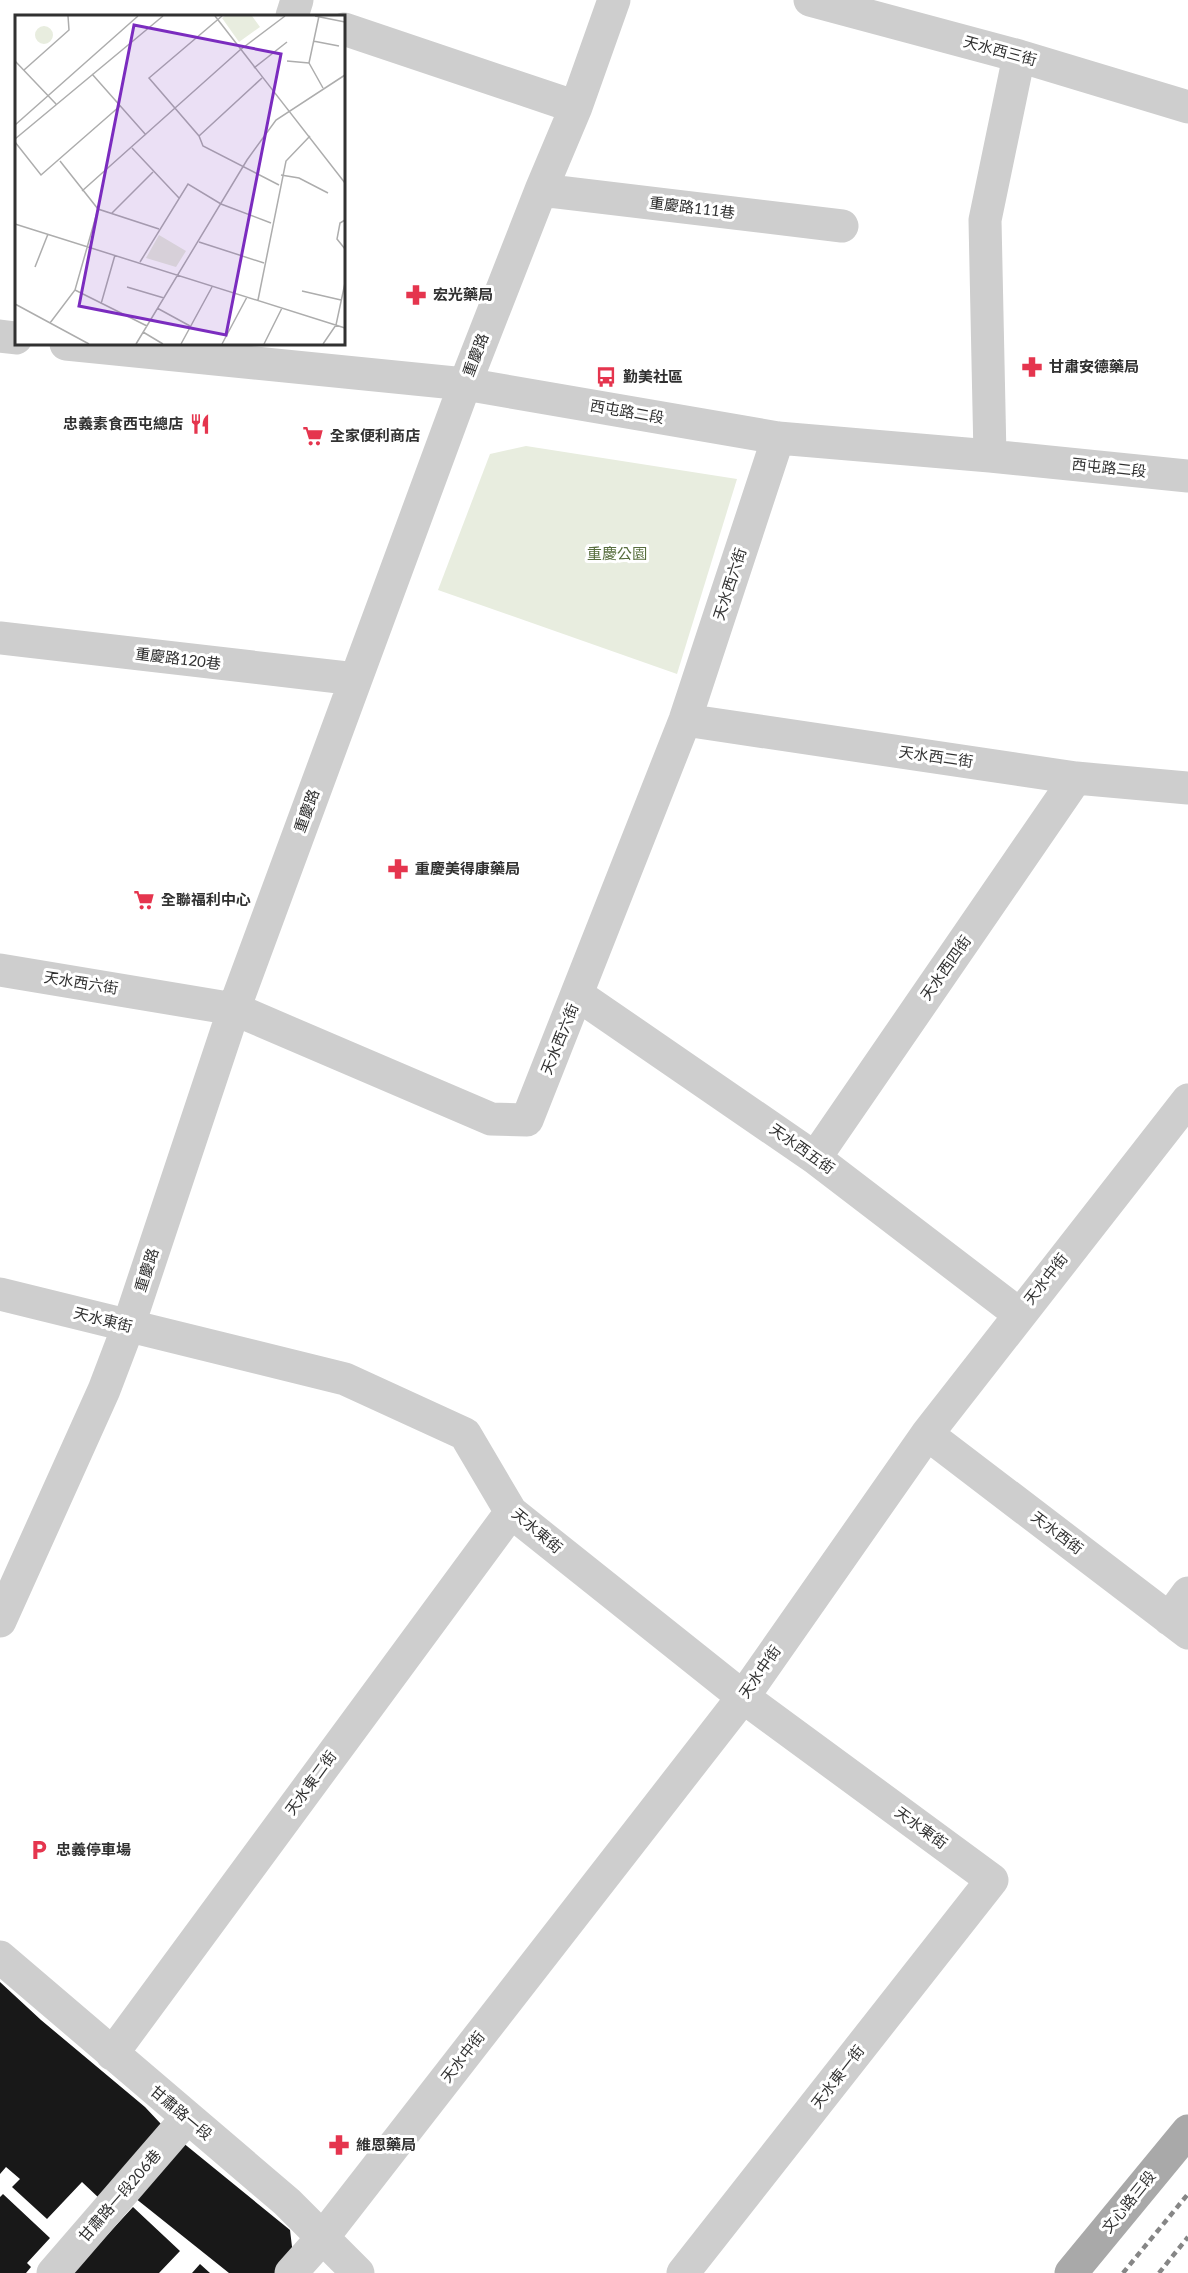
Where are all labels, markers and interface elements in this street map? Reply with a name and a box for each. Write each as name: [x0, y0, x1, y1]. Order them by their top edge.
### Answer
inset map: [15, 15, 345, 345]
street label: 天水西三街: [962, 32, 1039, 68]
street label: 重慶路111巷: [648, 193, 736, 221]
pharmacy icon: 宏光藥局: [404, 283, 428, 307]
place label: 宏光藥局: [433, 285, 493, 303]
street label: 重慶路: [459, 330, 492, 379]
pharmacy icon: 甘肅安德藥局: [1020, 355, 1044, 379]
place label: 甘肅安德藥局: [1049, 357, 1139, 375]
bus stop icon: 勤美社區: [594, 365, 618, 389]
place label: 勤美社區: [623, 367, 683, 385]
street label: 西屯路二段: [589, 396, 666, 426]
restaurant icon: 忠義素食西屯總店: [188, 412, 212, 436]
place label: 忠義素食西屯總店: [63, 414, 183, 432]
supermarket icon: 全家便利商店: [301, 424, 325, 448]
place label: 全家便利商店: [330, 426, 420, 444]
street label: 西屯路二段: [1071, 454, 1147, 480]
park label: 重慶公園: [587, 544, 647, 562]
street label: 天水西六街: [709, 545, 749, 622]
street label: 重慶路120巷: [134, 644, 222, 672]
street label: 天水西二街: [898, 742, 975, 770]
street label: 重慶路: [290, 786, 322, 835]
pharmacy icon: 重慶美得康藥局: [386, 857, 410, 881]
place label: 重慶美得康藥局: [415, 859, 520, 877]
supermarket icon: 全聯福利中心: [132, 888, 156, 912]
place label: 全聯福利中心: [161, 890, 251, 908]
street label: 天水西四街: [916, 932, 974, 1003]
street label: 天水西六街: [43, 967, 120, 997]
street label: 天水西六街: [537, 1000, 581, 1077]
street label: 天水西五街: [767, 1119, 838, 1177]
street label: 重慶路: [131, 1246, 162, 1294]
street label: 天水中街: [1020, 1249, 1071, 1308]
street label: 天水東街: [72, 1303, 135, 1335]
street label: 天水東街: [509, 1504, 566, 1556]
street label: 天水西街: [1028, 1507, 1087, 1557]
street label: 天水中街: [735, 1642, 784, 1701]
street label: 天水東二街: [281, 1747, 340, 1818]
street label: 天水東街: [892, 1802, 951, 1852]
parking icon: 忠義停車場: [27, 1838, 51, 1862]
place label: 忠義停車場: [56, 1840, 131, 1858]
street label: 天水中街: [437, 2027, 488, 2086]
street label: 天水東一街: [807, 2041, 867, 2111]
street label: 甘肅路一段: [147, 2081, 216, 2143]
pharmacy icon: 維恩藥局: [327, 2133, 351, 2157]
place label: 維恩藥局: [356, 2135, 416, 2153]
street label: 甘肅路一段206巷: [74, 2146, 164, 2245]
street label: 文心路三段: [1098, 2167, 1159, 2236]

